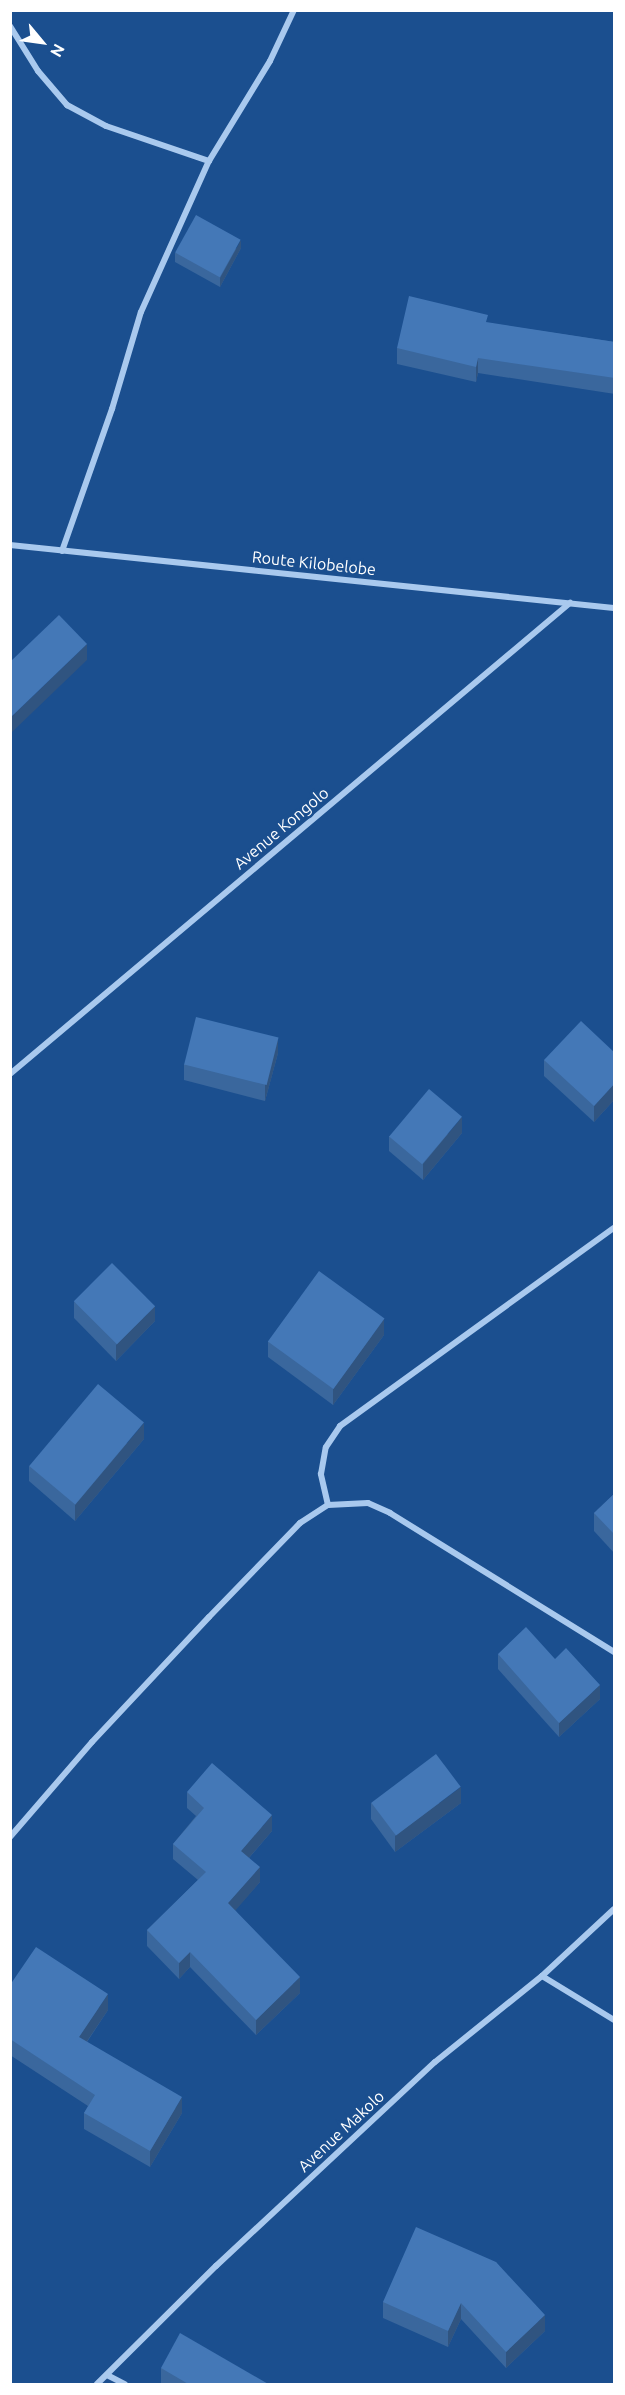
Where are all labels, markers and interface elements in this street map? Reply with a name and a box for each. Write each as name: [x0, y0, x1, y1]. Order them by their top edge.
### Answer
north arrow: [12, 12, 72, 72]
text: N: [47, 41, 69, 60]
street label: Route Kilobelobe: [251, 547, 377, 579]
street label: Avenue Kongolo: [230, 783, 332, 873]
street label: Avenue Makolo: [294, 2086, 388, 2176]

